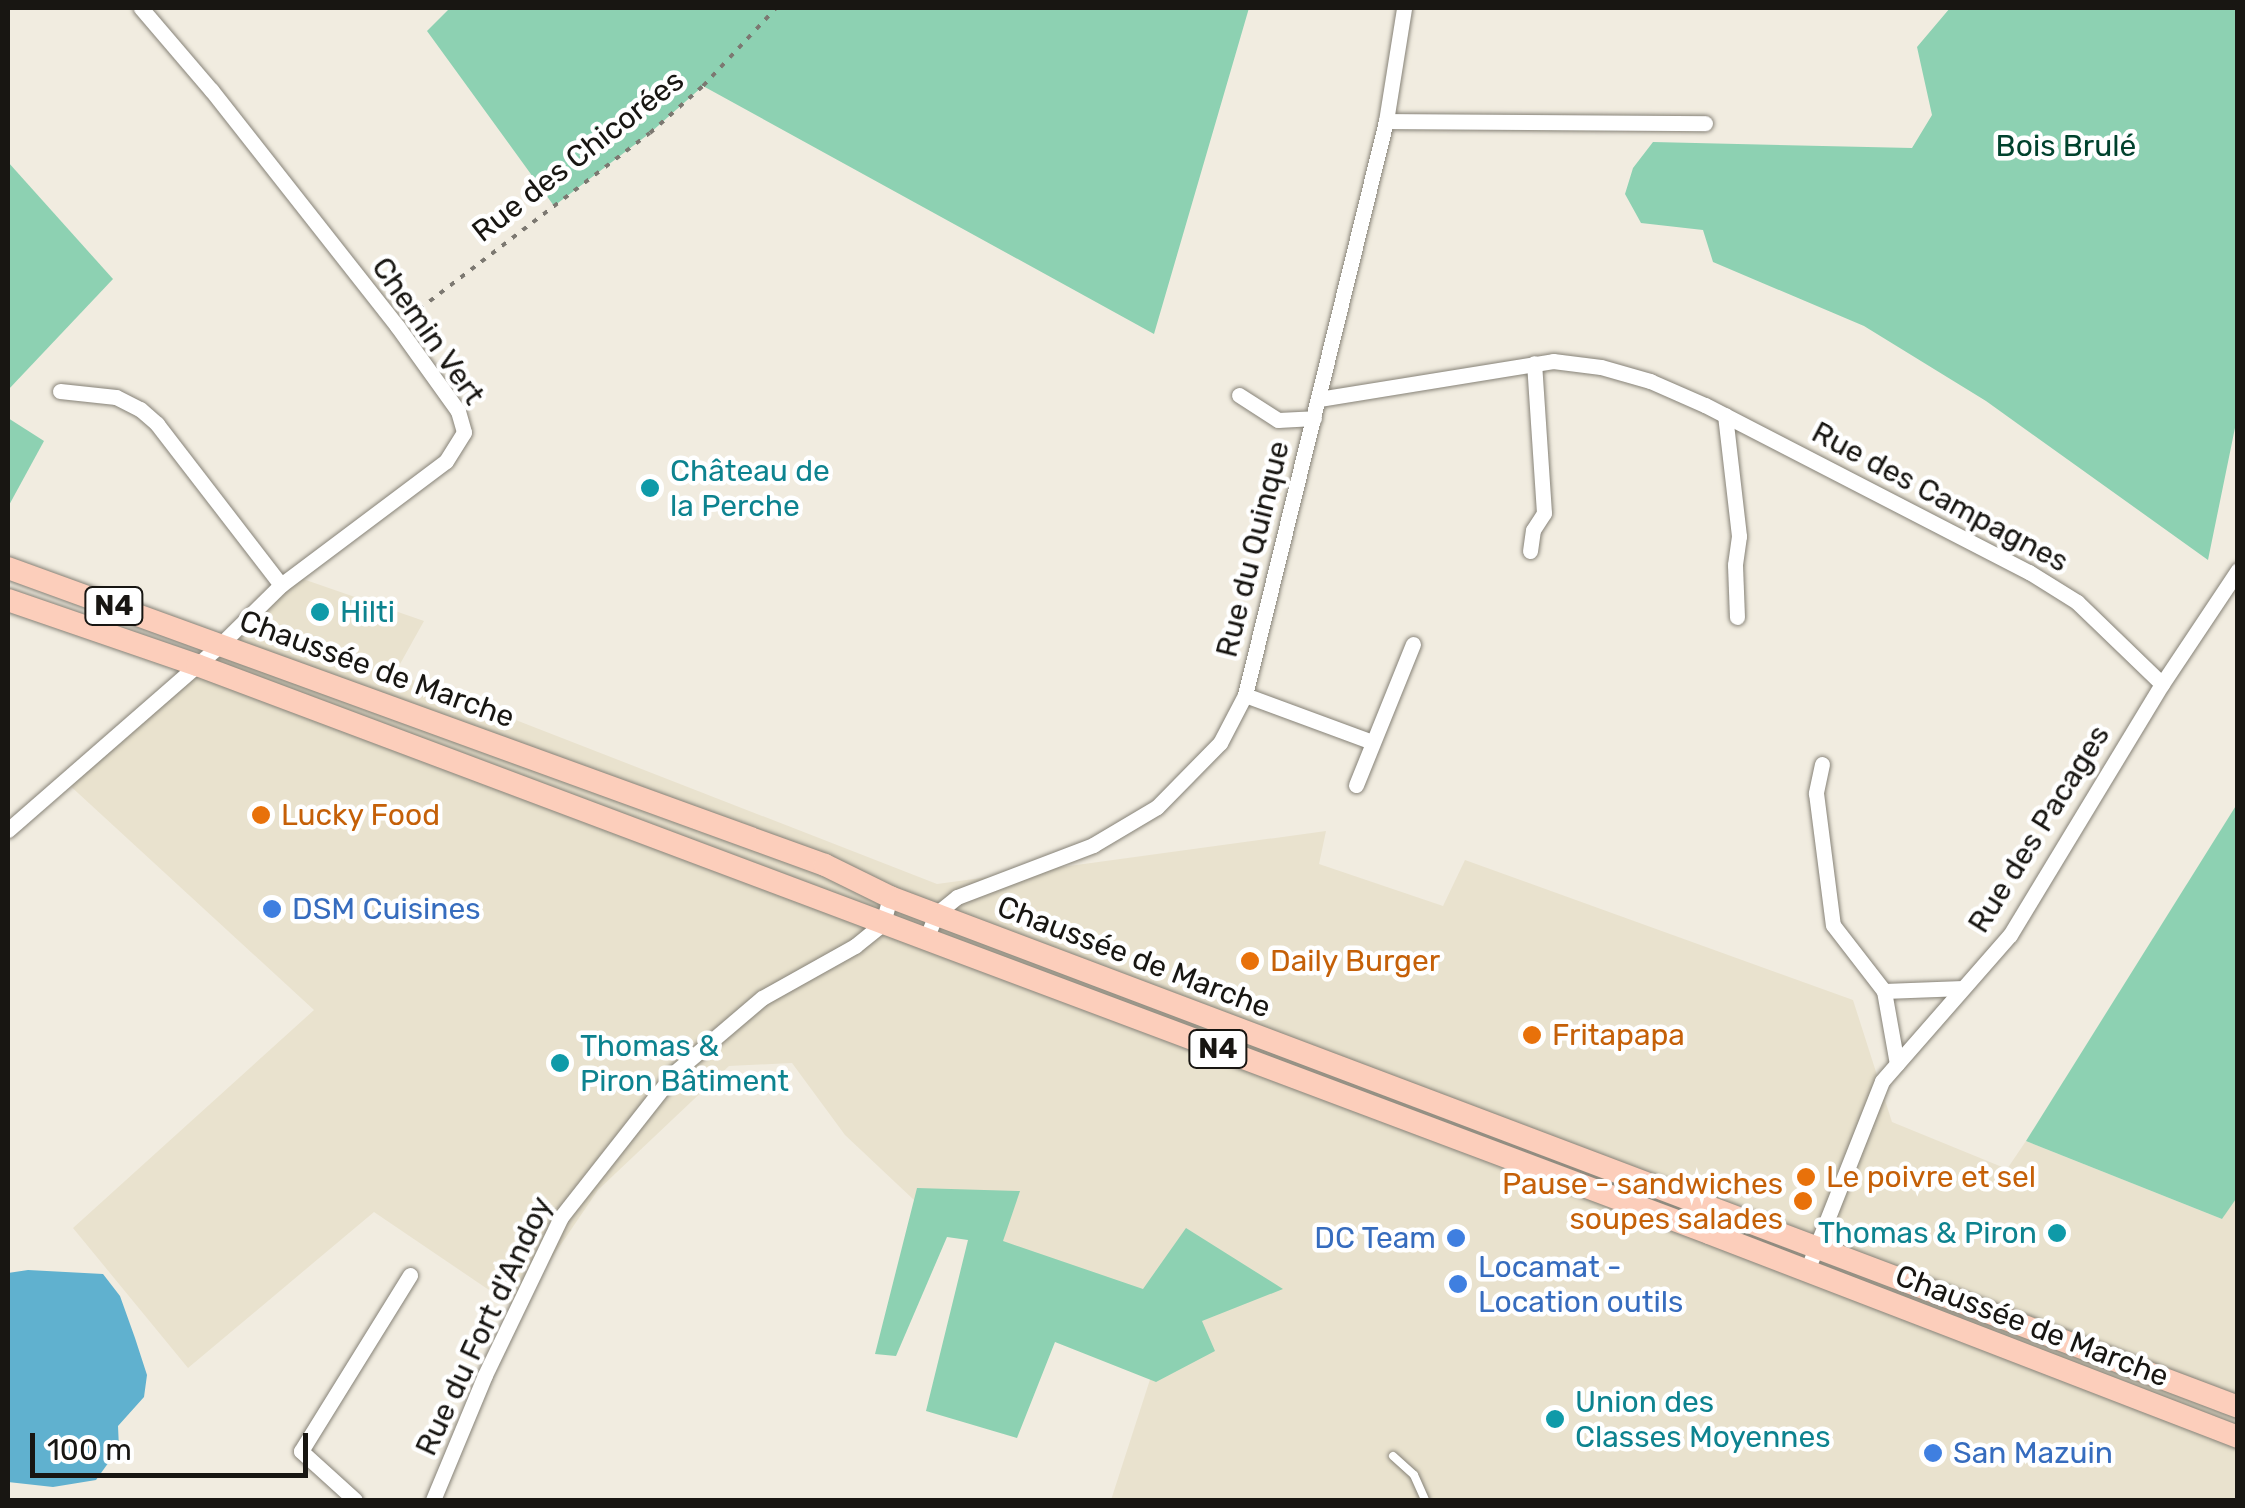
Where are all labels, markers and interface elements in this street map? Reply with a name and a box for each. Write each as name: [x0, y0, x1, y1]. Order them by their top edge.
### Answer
street label: Rue des Chicorées: [465, 62, 691, 250]
park label: Bois Brulé: [1996, 128, 2136, 164]
street label: Chemin Vert: [364, 250, 492, 412]
street label: Rue des Campagnes: [1806, 414, 2074, 580]
street label: Rue du Quinque: [1209, 437, 1297, 661]
place label: Château de la Perche: [670, 453, 830, 524]
marker: Château de la Perche: [639, 477, 661, 499]
road number: N4: [84, 583, 144, 629]
place label: Hilti: [340, 594, 395, 630]
marker: Hilti: [309, 601, 331, 623]
street label: Chaussée de Marche: [235, 603, 519, 735]
street label: Rue des Pacages: [1961, 719, 2117, 939]
place label: Lucky Food: [281, 797, 441, 833]
marker: Lucky Food: [250, 804, 272, 826]
street label: Chaussée de Marche: [992, 888, 1276, 1026]
place label: DSM Cuisines: [292, 891, 481, 927]
marker: DSM Cuisines: [261, 898, 283, 920]
place label: Daily Burger: [1270, 943, 1441, 979]
marker: Daily Burger: [1239, 950, 1261, 972]
place label: Fritapapa: [1552, 1017, 1685, 1053]
marker: Fritapapa: [1521, 1024, 1543, 1046]
road number: N4: [1188, 1026, 1248, 1072]
place label: Thomas & Piron Bâtiment: [580, 1028, 789, 1098]
marker: Thomas & Piron Bâtiment: [549, 1052, 571, 1074]
place label: Le poivre et sel: [1826, 1159, 2036, 1195]
place label: Pause - sandwiches soupes salades: [1502, 1166, 1783, 1236]
marker: Le poivre et sel: [1795, 1166, 1817, 1188]
marker: Pause - sandwiches soupes salades: [1792, 1190, 1814, 1212]
street label: Rue du Fort d'Andoy: [408, 1191, 560, 1461]
place label: Thomas & Piron: [1818, 1215, 2037, 1251]
place label: DC Team: [1313, 1220, 1436, 1256]
marker: Thomas & Piron: [2046, 1222, 2068, 1244]
marker: DC Team: [1445, 1227, 1467, 1249]
place label: Locamat - Location outils: [1478, 1249, 1683, 1320]
street label: Chaussée de Marche: [1890, 1257, 2174, 1395]
marker: Locamat - Location outils: [1447, 1273, 1469, 1295]
place label: Union des Classes Moyennes: [1575, 1384, 1831, 1454]
marker: Union des Classes Moyennes: [1544, 1408, 1566, 1430]
scale bar: [35, 1413, 312, 1475]
text: 100 m: [47, 1432, 132, 1468]
place label: San Mazuin: [1953, 1435, 2113, 1471]
marker: San Mazuin: [1922, 1442, 1944, 1464]

